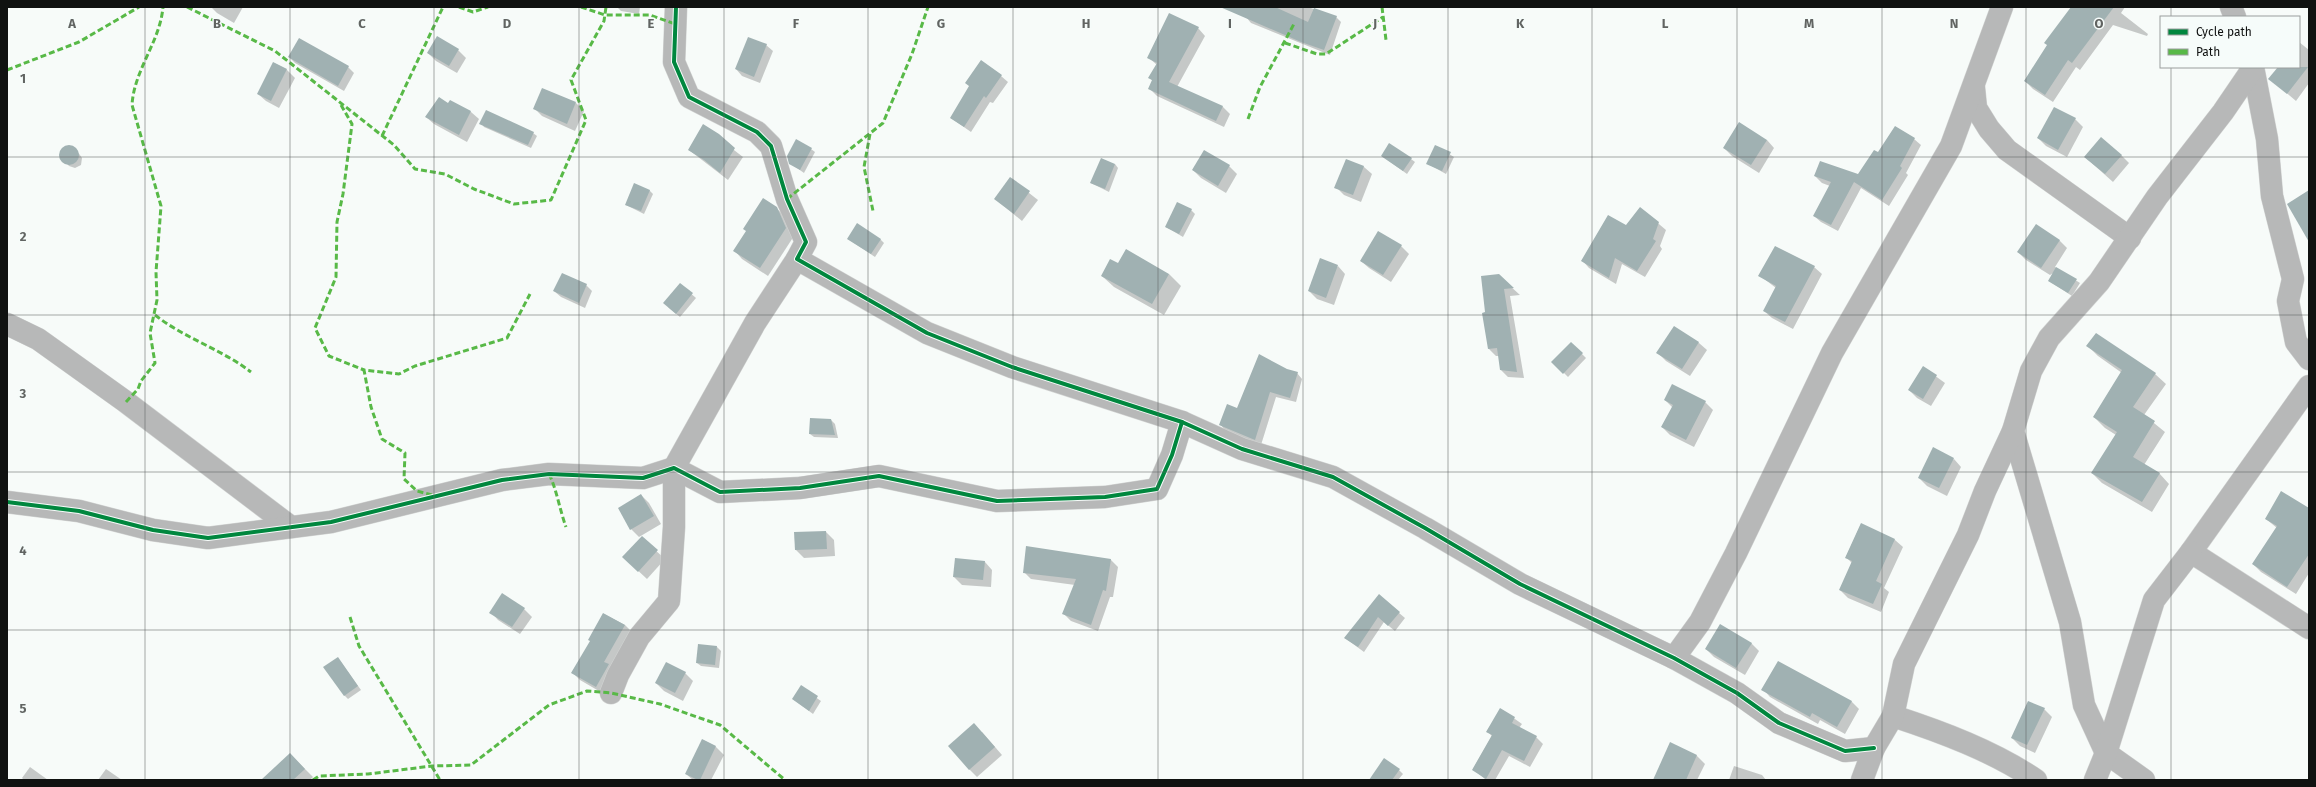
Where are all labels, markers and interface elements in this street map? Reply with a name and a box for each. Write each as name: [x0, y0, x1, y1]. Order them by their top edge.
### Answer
text: A: [67, 16, 76, 31]
text: B: [213, 16, 221, 31]
text: C: [358, 16, 366, 31]
text: D: [503, 16, 512, 31]
text: E: [648, 16, 655, 31]
text: F: [793, 16, 800, 31]
text: G: [937, 16, 945, 31]
text: H: [1082, 16, 1090, 31]
text: I: [1228, 16, 1232, 31]
text: J: [1372, 16, 1377, 31]
text: K: [1516, 16, 1525, 31]
text: L: [1662, 16, 1669, 31]
text: M: [1804, 16, 1814, 31]
text: N: [1950, 16, 1958, 31]
text: O: [2095, 16, 2104, 31]
legend: [2160, 16, 2300, 68]
text: Cycle path: [2196, 25, 2252, 39]
text: Path: [2196, 45, 2220, 59]
text: 1: [20, 71, 26, 86]
text: 2: [20, 229, 27, 244]
text: 3: [19, 386, 27, 401]
text: 4: [19, 543, 27, 558]
text: 5: [20, 701, 27, 716]

